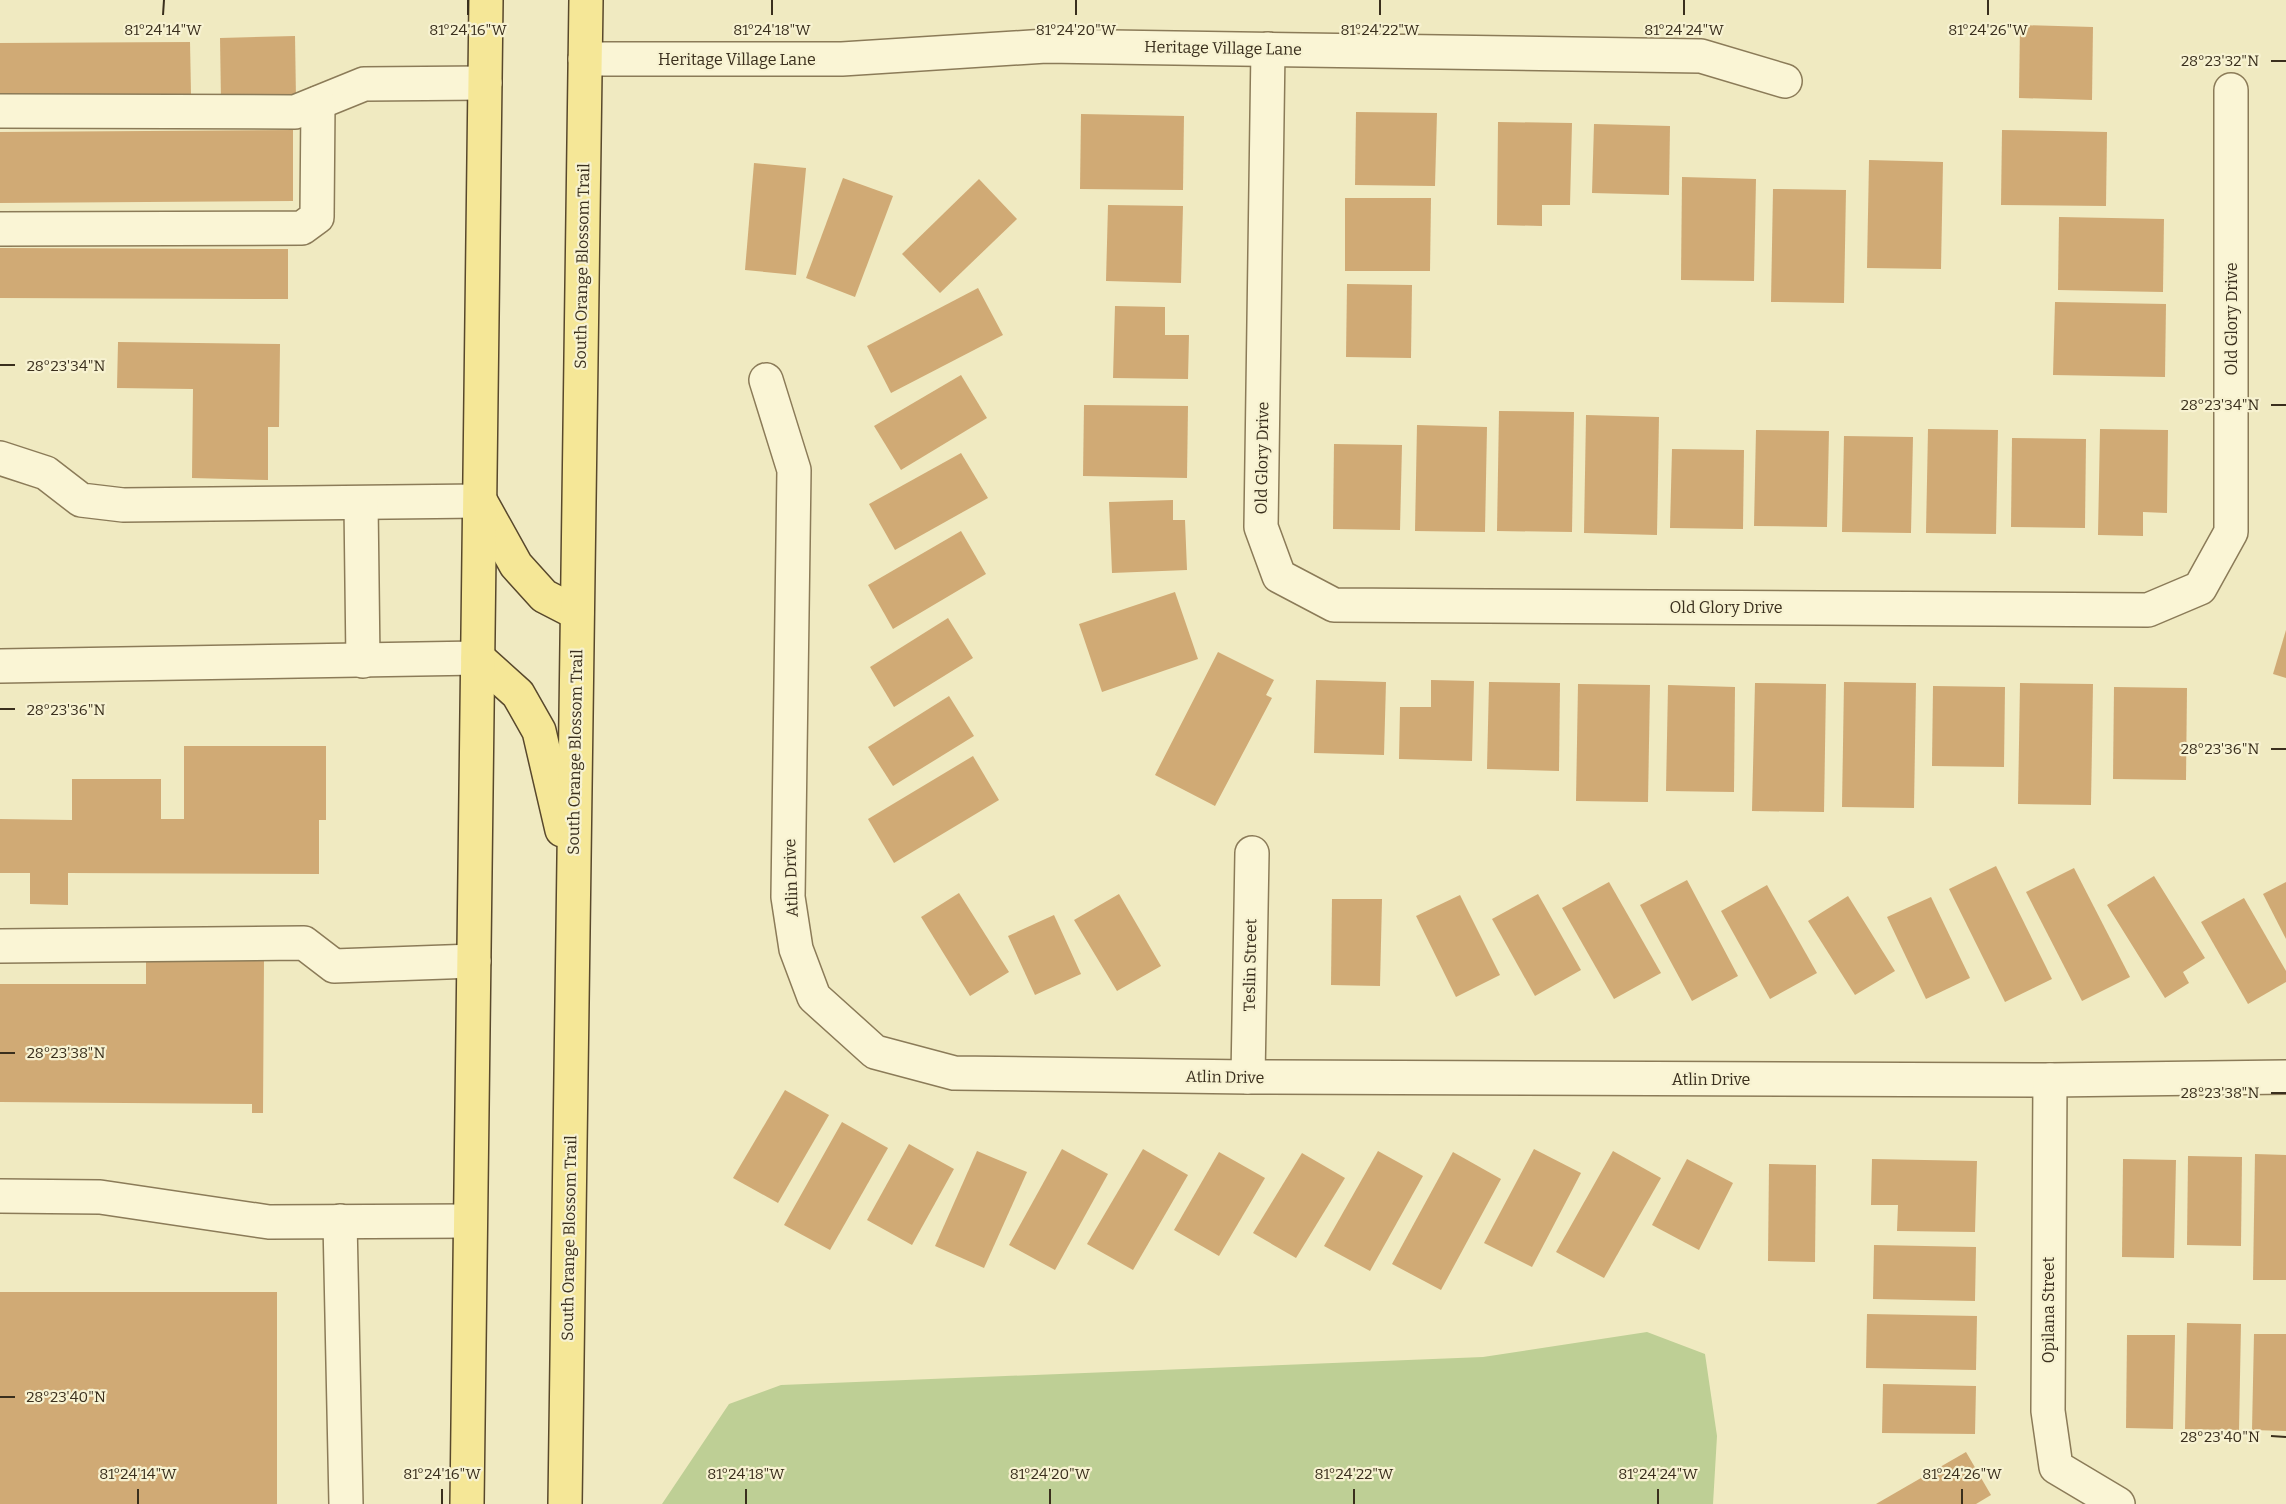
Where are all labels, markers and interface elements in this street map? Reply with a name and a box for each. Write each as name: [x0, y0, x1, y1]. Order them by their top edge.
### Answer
text: 81°24'14"W: [124, 21, 202, 39]
text: 81°24'16"W: [429, 21, 507, 39]
text: 81°24'18"W: [733, 21, 811, 39]
text: 81°24'20"W: [1036, 21, 1117, 39]
text: 81°24'22"W: [1341, 21, 1420, 39]
text: 81°24'24"W: [1644, 21, 1724, 39]
text: 81°24'26"W: [1948, 21, 2028, 39]
street label: Heritage Village Lane: [1144, 37, 1302, 59]
street label: Heritage Village Lane: [658, 50, 816, 69]
text: 28°23'32"N: [2181, 52, 2259, 70]
street label: South Orange Blossom Trail: [571, 163, 593, 369]
street label: Old Glory Drive: [2222, 263, 2241, 375]
text: 28°23'34"N: [27, 357, 105, 375]
text: 28°23'34"N: [2181, 396, 2259, 414]
street label: Old Glory Drive: [1252, 401, 1272, 515]
street label: Old Glory Drive: [1670, 598, 1782, 617]
street label: South Orange Blossom Trail: [564, 649, 586, 855]
text: 28°23'36"N: [27, 701, 105, 719]
text: 28°23'36"N: [2181, 740, 2259, 758]
street label: Atlin Drive: [780, 838, 802, 918]
street label: Teslin Street: [1240, 918, 1260, 1012]
text: 28°23'38"N: [27, 1044, 105, 1062]
street label: Atlin Drive: [1186, 1067, 1264, 1087]
street label: Atlin Drive: [1672, 1070, 1750, 1089]
text: 28°23'38"N: [2181, 1084, 2259, 1102]
street label: South Orange Blossom Trail: [558, 1135, 580, 1341]
street label: Opilana Street: [2039, 1257, 2058, 1363]
text: 28°23'40"N: [26, 1388, 106, 1406]
text: 28°23'40"N: [2180, 1428, 2260, 1446]
text: 81°24'14"W: [99, 1465, 177, 1483]
text: 81°24'16"W: [403, 1465, 481, 1483]
text: 81°24'18"W: [707, 1465, 785, 1483]
text: 81°24'20"W: [1010, 1465, 1091, 1483]
text: 81°24'22"W: [1315, 1465, 1394, 1483]
text: 81°24'24"W: [1618, 1465, 1698, 1483]
text: 81°24'26"W: [1922, 1465, 2002, 1483]

